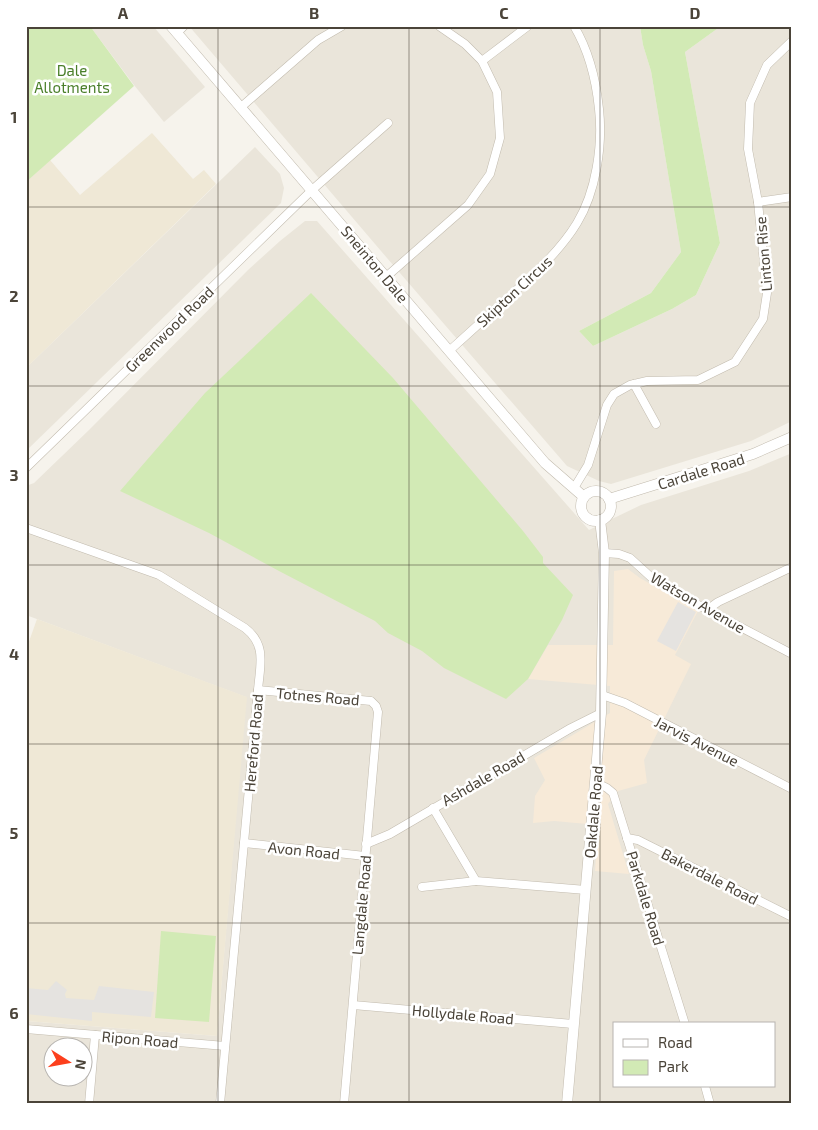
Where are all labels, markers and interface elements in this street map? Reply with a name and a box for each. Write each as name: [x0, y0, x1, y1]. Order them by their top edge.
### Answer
text: A: [118, 3, 129, 22]
text: B: [309, 3, 319, 22]
text: C: [499, 3, 509, 22]
text: D: [690, 3, 701, 22]
park label: Dale Allotments: [34, 61, 110, 96]
text: 1: [11, 107, 17, 126]
street label: Linton Rise: [751, 216, 775, 292]
street label: Sneinton Dale: [338, 222, 412, 306]
street label: Skipton Circus: [473, 252, 555, 330]
street label: Greenwood Road: [121, 282, 217, 376]
text: 2: [9, 286, 19, 305]
street label: Cardale Road: [655, 449, 747, 493]
text: 3: [9, 465, 19, 484]
street label: Watson Avenue: [648, 568, 748, 636]
text: 4: [9, 644, 19, 663]
street label: Totnes Road: [276, 683, 360, 709]
street label: Hereford Road: [240, 693, 266, 793]
street label: Jarvis Avenue: [652, 712, 742, 770]
street label: Ashdale Road: [438, 747, 528, 809]
street label: Oakdale Road: [580, 765, 606, 859]
text: 5: [10, 823, 19, 842]
street label: Avon Road: [267, 837, 341, 863]
street label: Bakerdale Road: [659, 844, 761, 908]
street label: Parkdale Road: [623, 849, 669, 947]
street label: Langdale Road: [348, 854, 374, 956]
street label: Hollydale Road: [411, 1001, 515, 1027]
text: 6: [9, 1003, 19, 1022]
legend: [613, 1022, 776, 1088]
street label: Ripon Road: [101, 1027, 179, 1051]
text: Road: [658, 1033, 693, 1051]
north arrow: [42, 1038, 92, 1088]
text: Park: [658, 1057, 689, 1075]
text: N: [72, 1058, 91, 1071]

